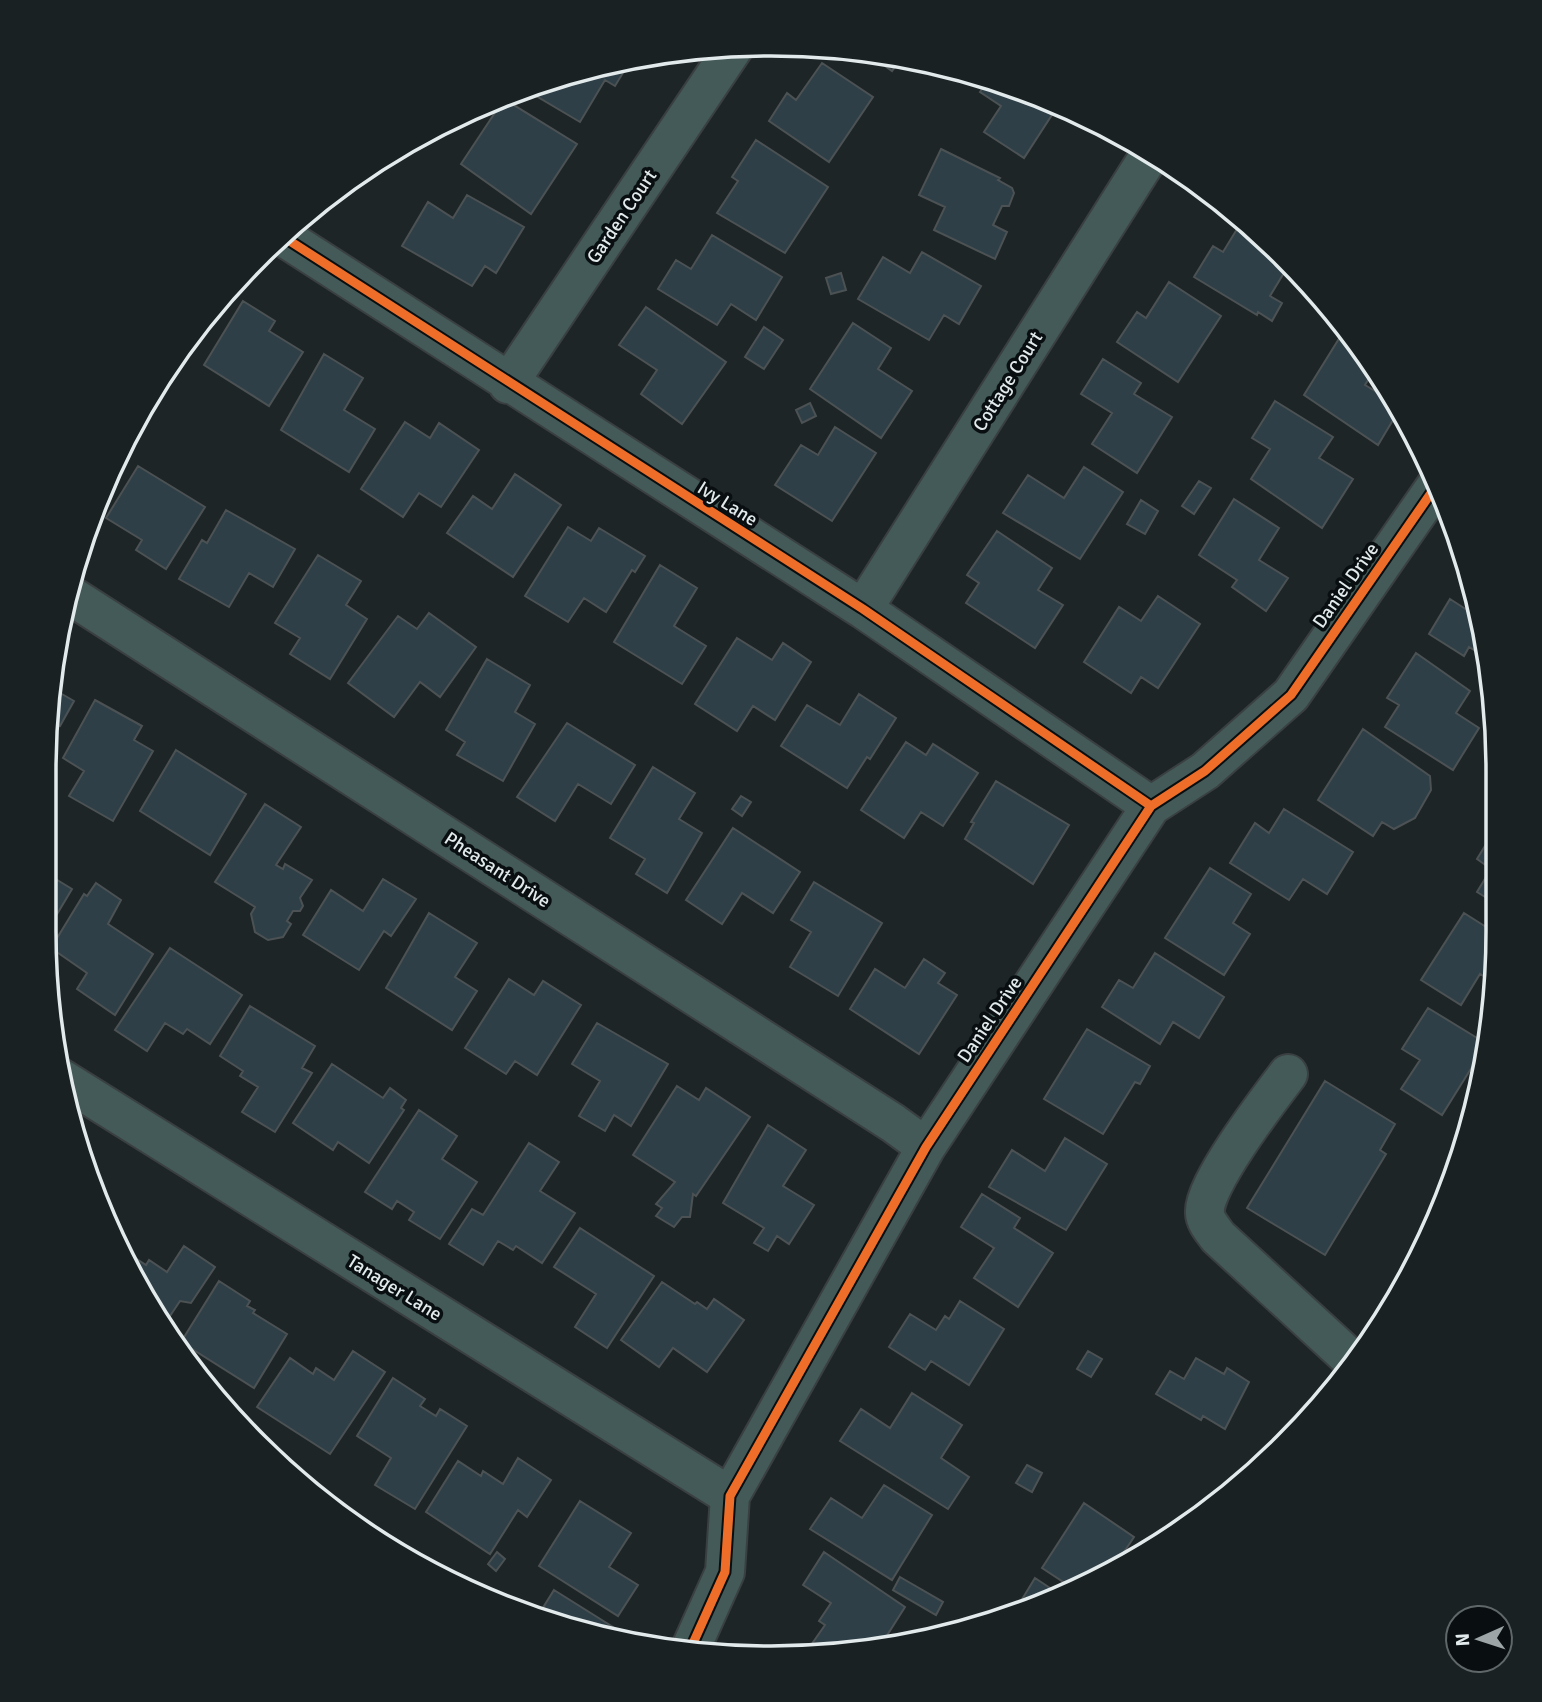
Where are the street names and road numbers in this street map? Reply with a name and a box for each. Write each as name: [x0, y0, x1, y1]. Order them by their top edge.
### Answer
street label: Garden Court: [582, 165, 662, 268]
street label: Cottage Court: [968, 327, 1048, 436]
street label: Ivy Lane: [693, 476, 762, 532]
street label: Daniel Drive: [1308, 538, 1384, 633]
street label: Pheasant Drive: [440, 827, 555, 913]
street label: Daniel Drive: [952, 972, 1027, 1067]
street label: Tanager Lane: [343, 1249, 446, 1326]

